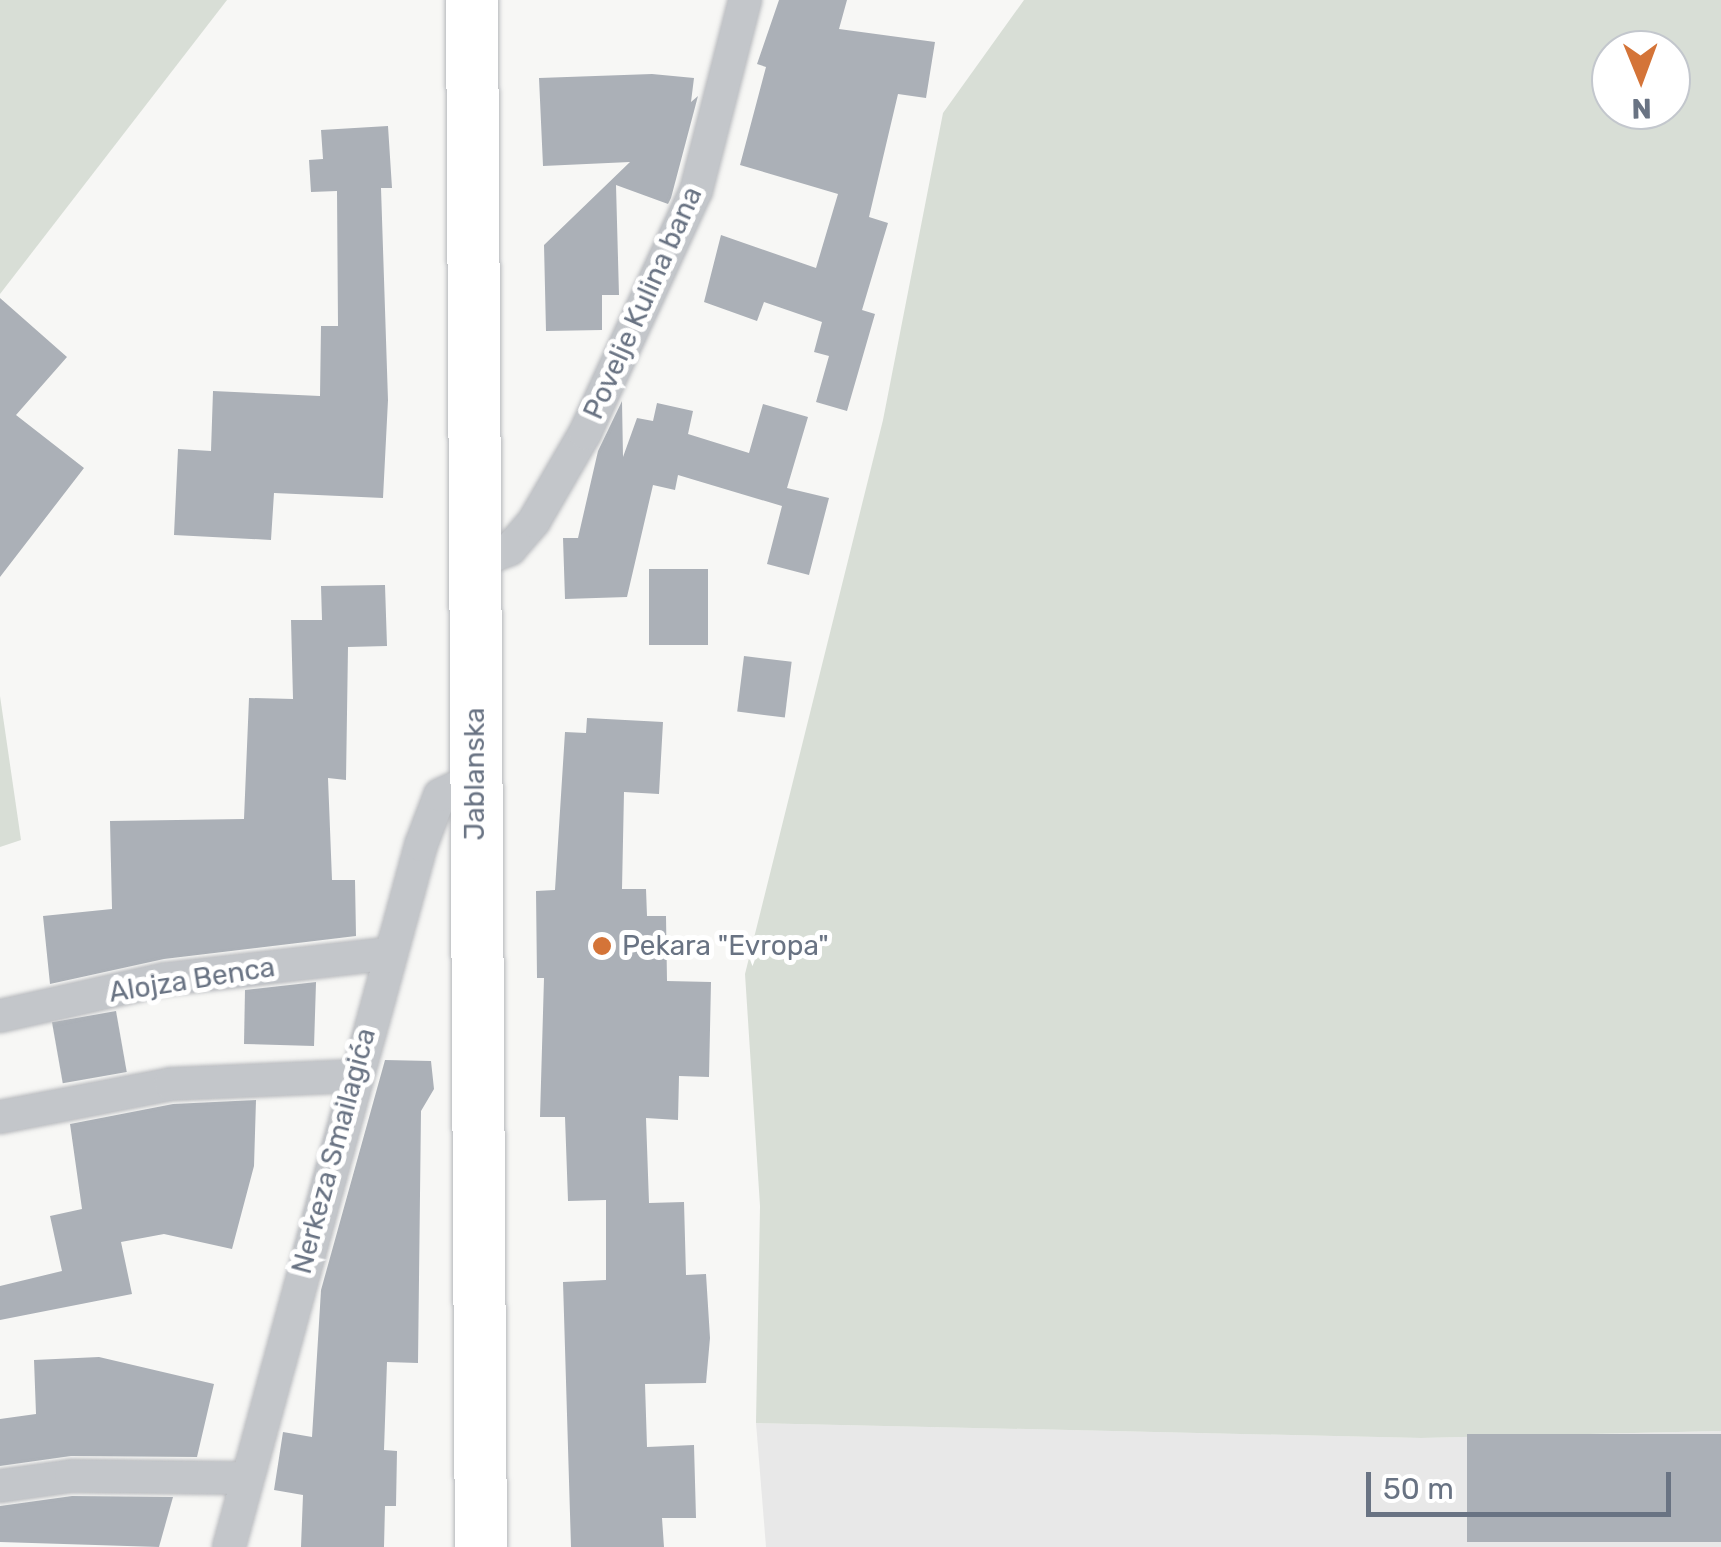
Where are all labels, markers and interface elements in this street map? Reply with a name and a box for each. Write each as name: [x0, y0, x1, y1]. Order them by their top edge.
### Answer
north arrow: [1591, 30, 1691, 130]
text: N: [1631, 92, 1652, 125]
street label: Povelje Kulina bana: [577, 182, 709, 424]
street label: Jablanska: [458, 708, 492, 840]
place label: Pekara "Evropa": [622, 929, 829, 963]
marker: Pekara "Evropa": [591, 935, 613, 957]
street label: Alojza Benca: [107, 950, 277, 1010]
street label: Nerkeza Smailagića: [285, 1024, 383, 1278]
scale bar: [1371, 1452, 1676, 1514]
text: 50 m: [1383, 1471, 1454, 1507]

